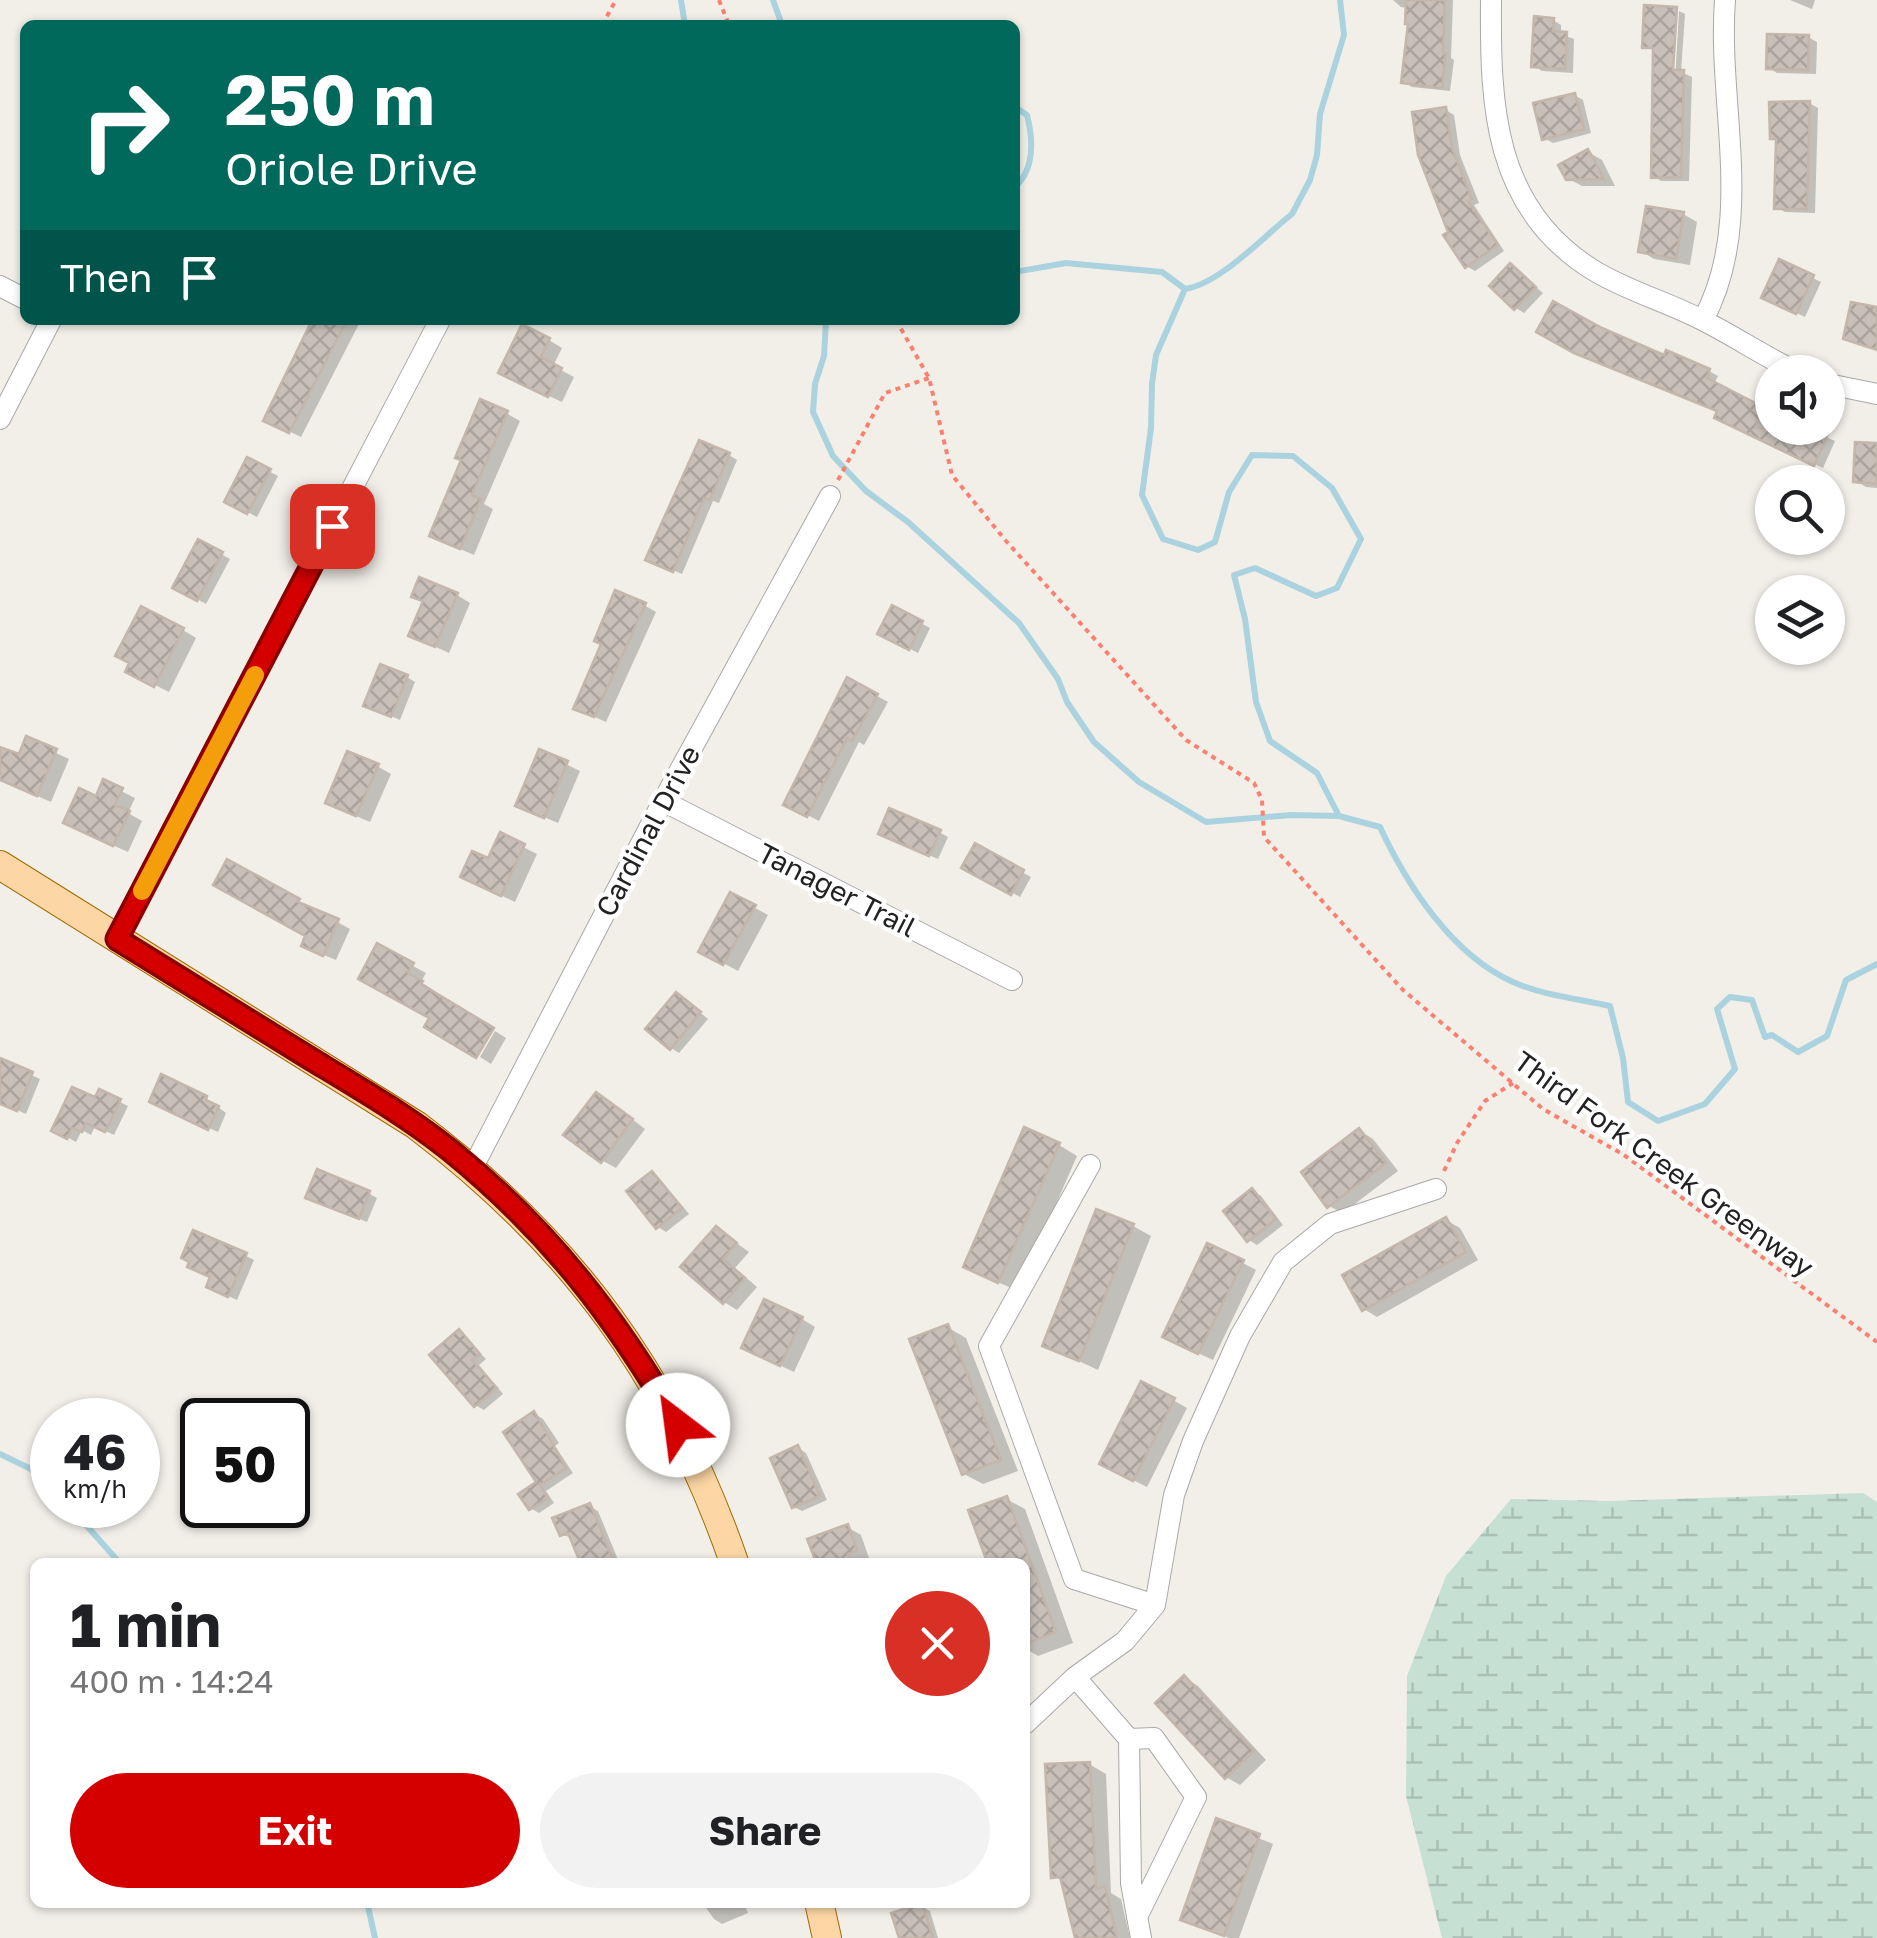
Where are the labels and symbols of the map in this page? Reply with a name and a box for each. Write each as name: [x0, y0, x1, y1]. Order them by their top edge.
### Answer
pin: [290, 484, 375, 569]
street label: Cardinal Drive: [589, 740, 706, 922]
street label: Tanager Trail: [753, 836, 922, 943]
street label: Third Fork Creek Greenway: [1508, 1044, 1821, 1283]
position arrow: [626, 1373, 730, 1477]
speed limit sign: 50: [180, 1398, 310, 1528]

